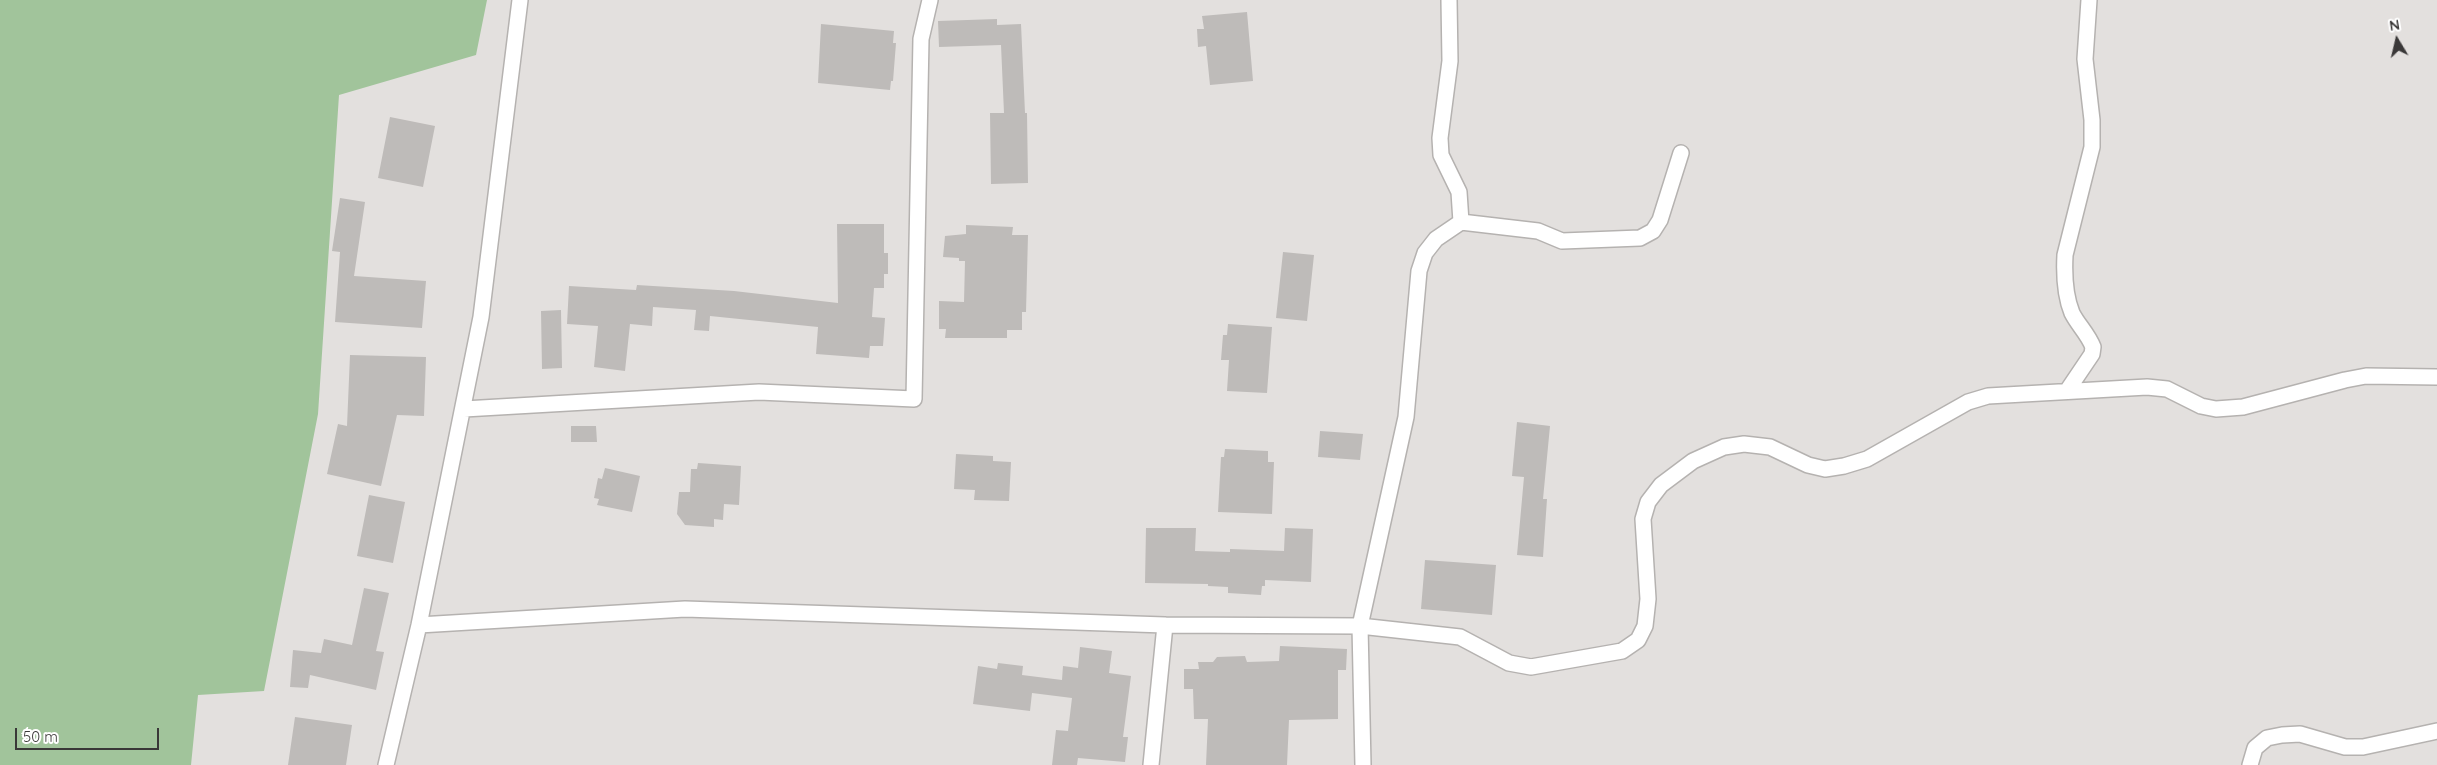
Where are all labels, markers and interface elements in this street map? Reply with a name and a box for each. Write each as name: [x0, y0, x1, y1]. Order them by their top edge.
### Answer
north arrow: [2372, 15, 2422, 65]
text: N: [2388, 15, 2401, 35]
scale bar: [18, 718, 161, 750]
text: 50 m: [23, 727, 58, 746]

